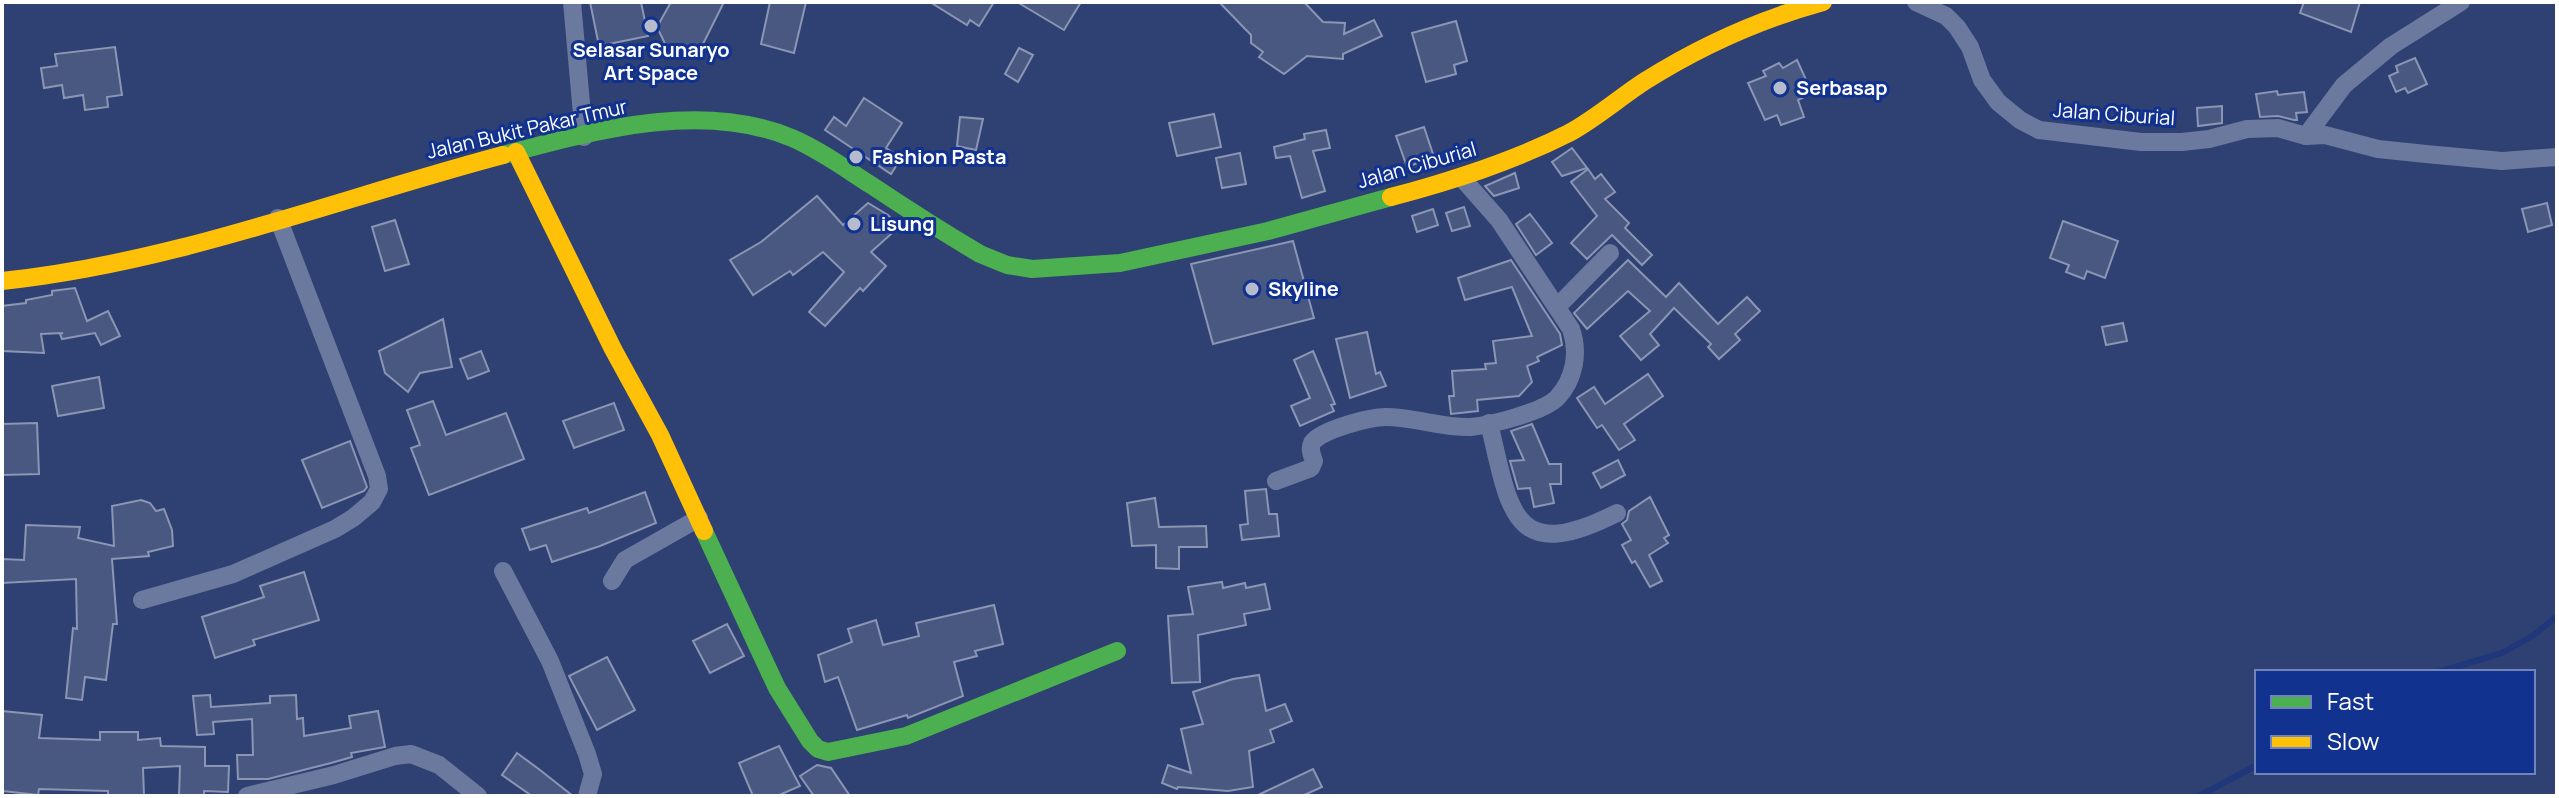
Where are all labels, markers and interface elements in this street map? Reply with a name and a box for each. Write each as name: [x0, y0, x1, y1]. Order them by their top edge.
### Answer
marker: Selasar Sunaryo Art Space: [642, 17, 660, 35]
place label: Selasar Sunaryo Art Space: [572, 36, 730, 86]
place label: Serbasap: [1796, 74, 1888, 101]
marker: Serbasap: [1771, 79, 1789, 97]
street label: Jalan Bukit Pakar Tmur: [424, 92, 630, 165]
street label: Jalan Ciburial: [2052, 96, 2176, 131]
street label: Jalan Ciburial: [1354, 135, 1479, 194]
place label: Fashion Pasta: [872, 143, 1006, 170]
marker: Fashion Pasta: [847, 148, 865, 166]
place label: Lisung: [870, 210, 934, 237]
marker: Lisung: [845, 215, 863, 233]
place label: Skyline: [1268, 275, 1339, 302]
marker: Skyline: [1243, 280, 1261, 298]
legend: [2255, 670, 2535, 774]
text: Fast: [2327, 684, 2374, 717]
text: Slow: [2327, 724, 2380, 757]

